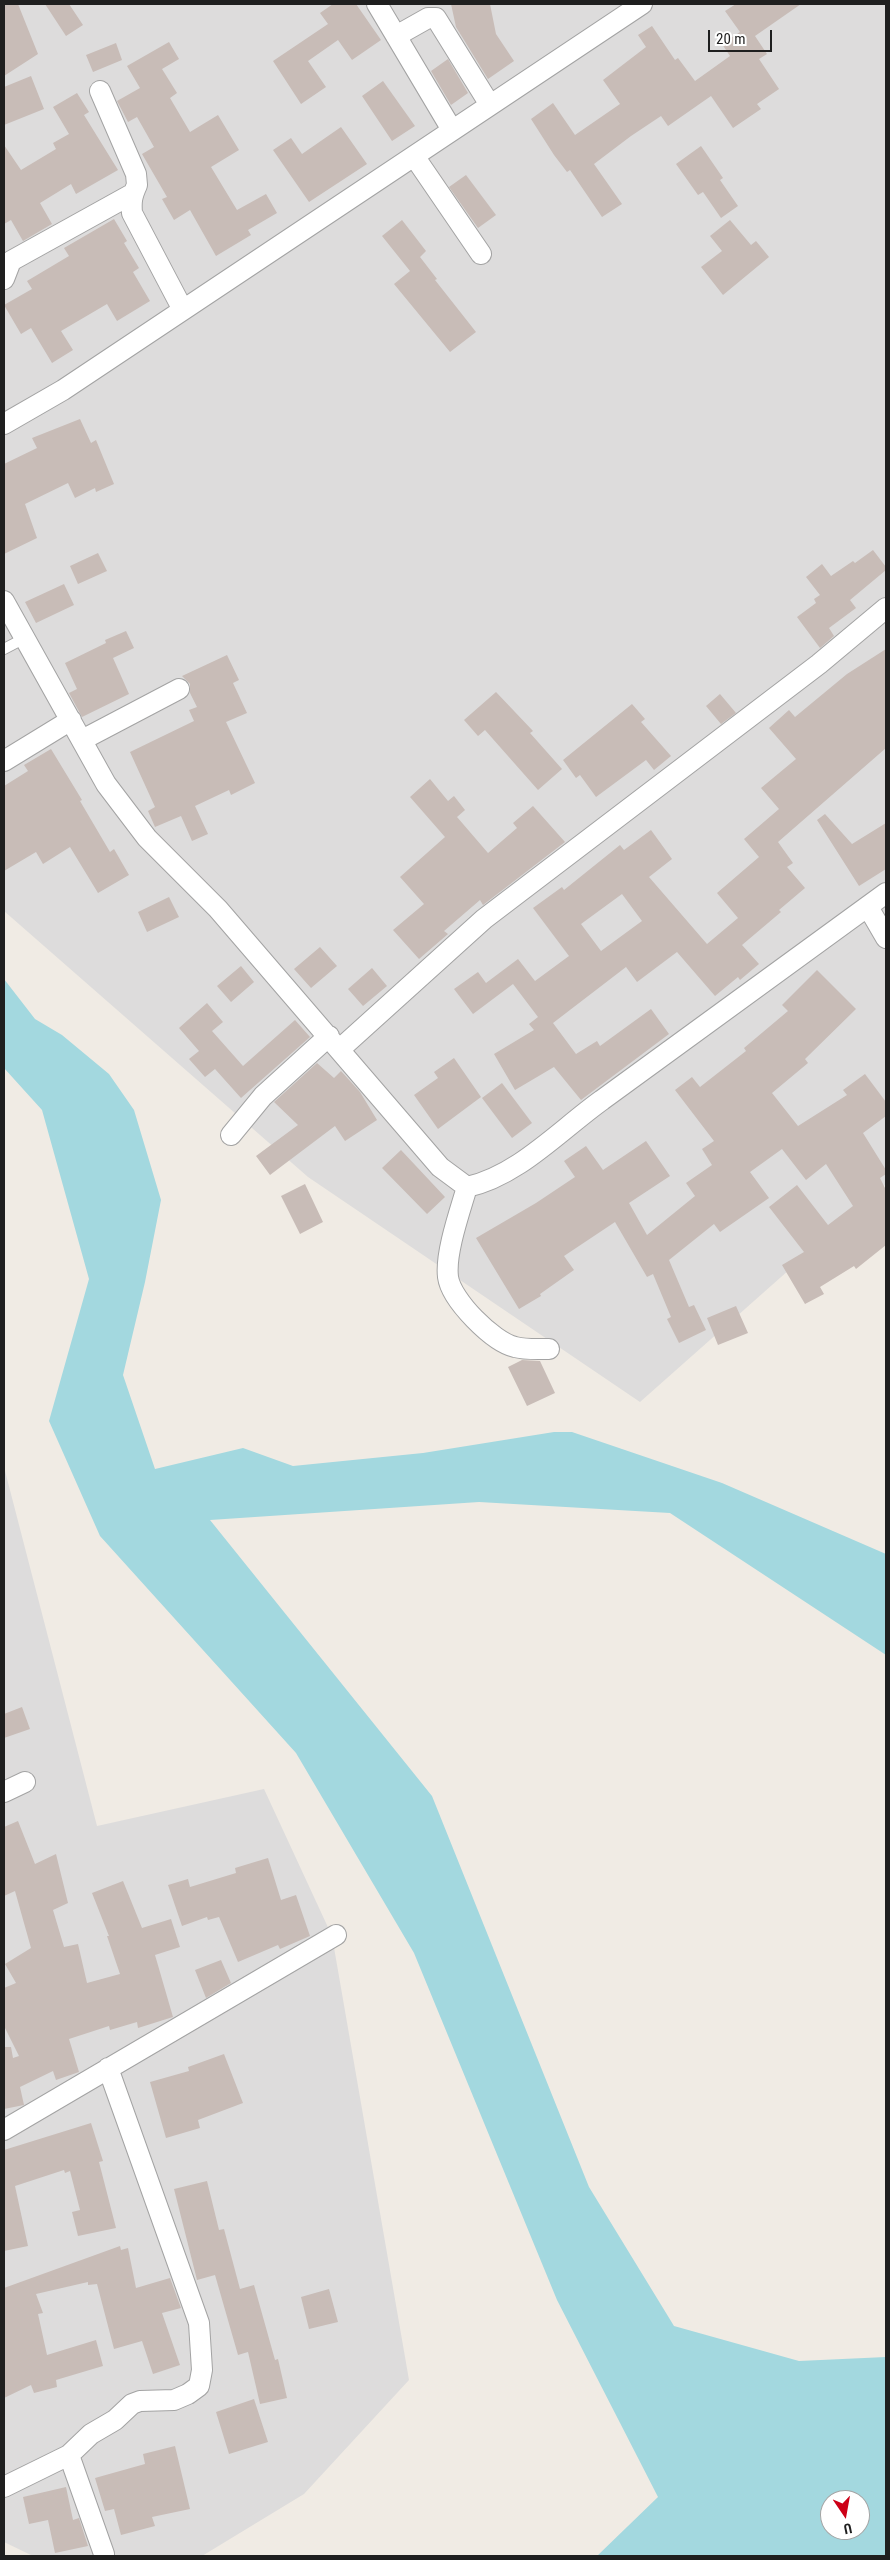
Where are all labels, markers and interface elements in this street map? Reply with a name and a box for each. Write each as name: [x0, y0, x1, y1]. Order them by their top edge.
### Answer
scale bar: [710, 20, 774, 52]
text: 20 m: [716, 30, 746, 48]
north arrow: [820, 2490, 870, 2540]
text: U: [842, 2520, 853, 2537]

